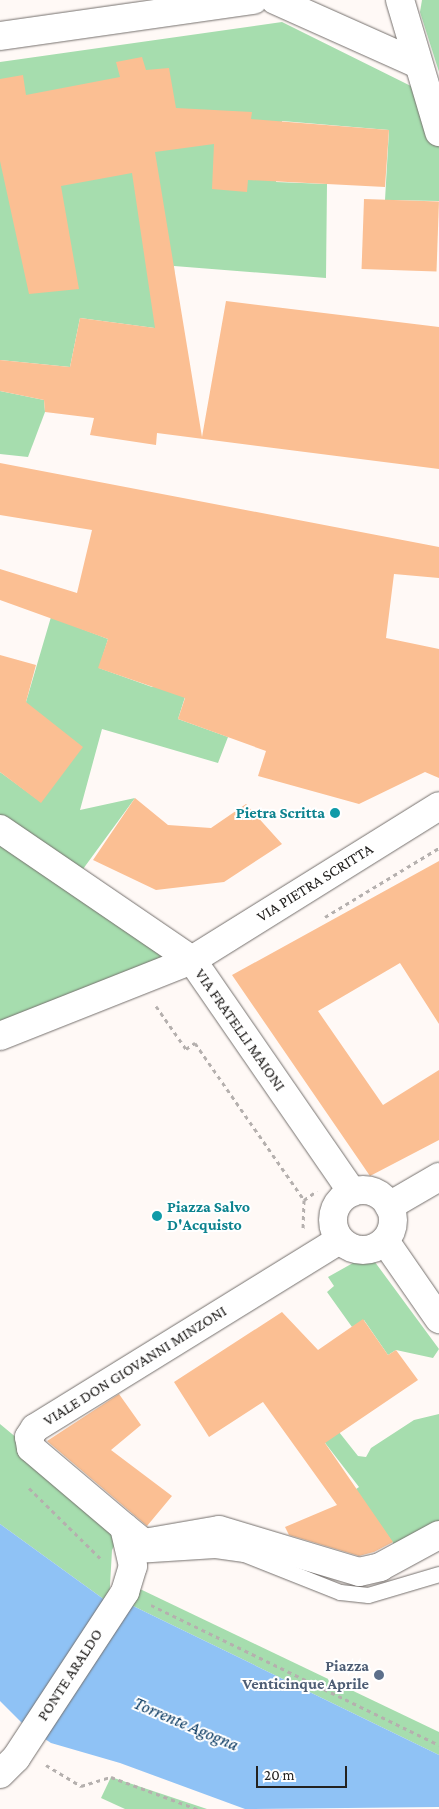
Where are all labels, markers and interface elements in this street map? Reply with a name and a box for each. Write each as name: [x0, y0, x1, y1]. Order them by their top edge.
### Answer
place label: Pietra Scritta: [236, 803, 325, 823]
marker: Pietra Scritta: [329, 807, 341, 819]
street label: VIA PIETRA SCRITTA: [253, 840, 377, 926]
street label: VIA FRATELLI MAIONI: [190, 965, 290, 1095]
place label: Piazza Salvo D'Acquisto: [167, 1197, 250, 1235]
marker: Piazza Salvo D'Acquisto: [151, 1210, 163, 1222]
street label: VIALE DON GIOVANNI MINZONI: [40, 1302, 230, 1430]
street label: PONTE ARALDO: [33, 1625, 107, 1725]
place label: Piazza Venticinque Aprile: [243, 1656, 369, 1694]
marker: Piazza Venticinque Aprile: [373, 1669, 385, 1681]
water label: Torrente Agogna: [130, 1692, 242, 1756]
scale bar: [259, 1756, 350, 1788]
text: 20 m: [264, 1767, 295, 1783]

